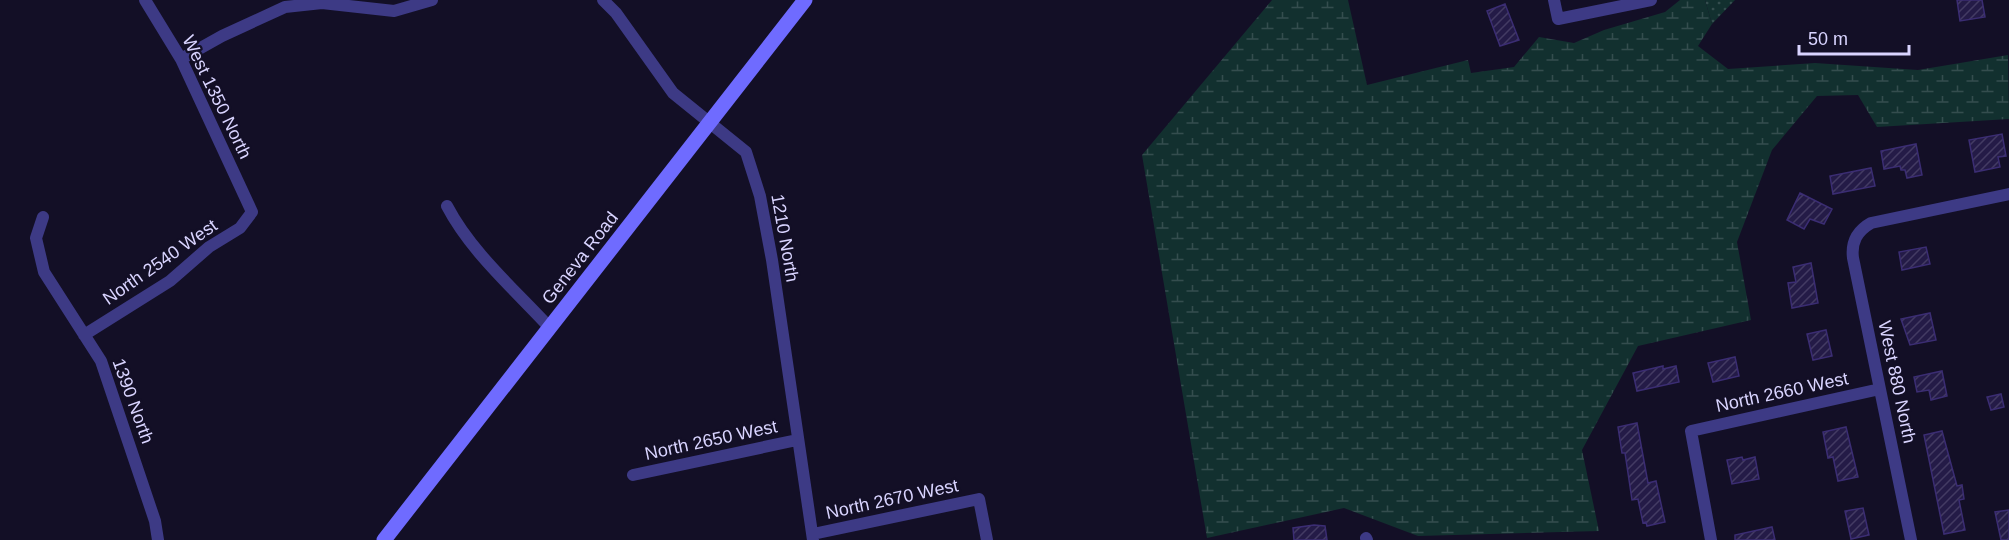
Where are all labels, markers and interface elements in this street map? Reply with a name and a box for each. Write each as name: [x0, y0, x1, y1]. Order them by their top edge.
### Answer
scale bar: [1799, 18, 1908, 56]
text: 50 m: [1808, 29, 1848, 49]
street label: West 1350 North: [178, 32, 256, 162]
street label: 1210 North: [767, 192, 803, 284]
street label: Geneva Road: [538, 208, 622, 308]
street label: North 2540 West: [99, 215, 221, 309]
street label: West 880 North: [1874, 319, 1920, 445]
street label: 1390 North: [108, 356, 158, 446]
street label: North 2660 West: [1714, 368, 1850, 416]
street label: North 2650 West: [643, 416, 779, 464]
street label: North 2670 West: [824, 475, 960, 523]

